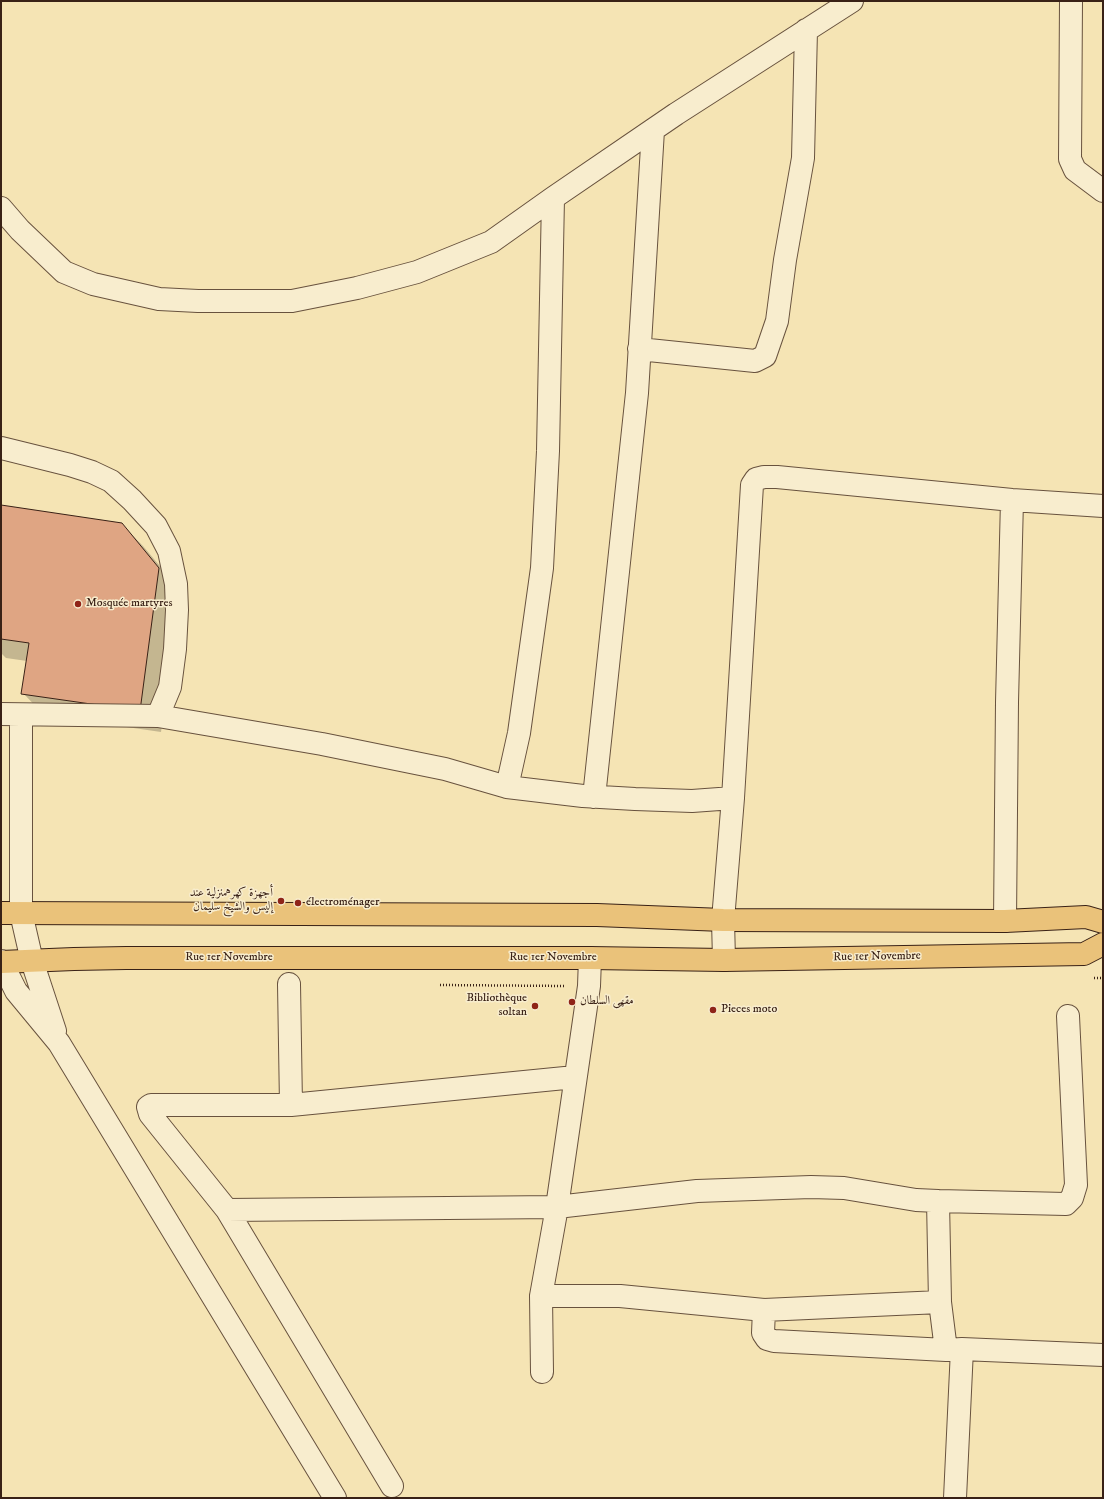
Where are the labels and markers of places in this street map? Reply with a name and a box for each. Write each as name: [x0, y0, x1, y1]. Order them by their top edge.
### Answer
place label: Mosquée martyres: [86, 597, 172, 611]
marker: Mosquée martyres: [73, 599, 83, 609]
place label: أجهزة كهرهمنزلية عند إليس والشيخ سليمان: [190, 887, 273, 915]
marker: أجهزة كهرهمنزلية عند إليس والشيخ سليمان: [276, 896, 286, 906]
place label: électroménager: [306, 896, 379, 910]
marker: électroménager: [293, 898, 303, 908]
place label: Bibliothèque soltan: [467, 992, 527, 1020]
place label: مقهى السلطان: [580, 995, 634, 1009]
marker: مقهى السلطان: [567, 997, 577, 1007]
marker: Bibliothèque soltan: [530, 1001, 540, 1011]
place label: Pieces moto: [721, 1003, 777, 1017]
marker: Pieces moto: [708, 1005, 718, 1015]

